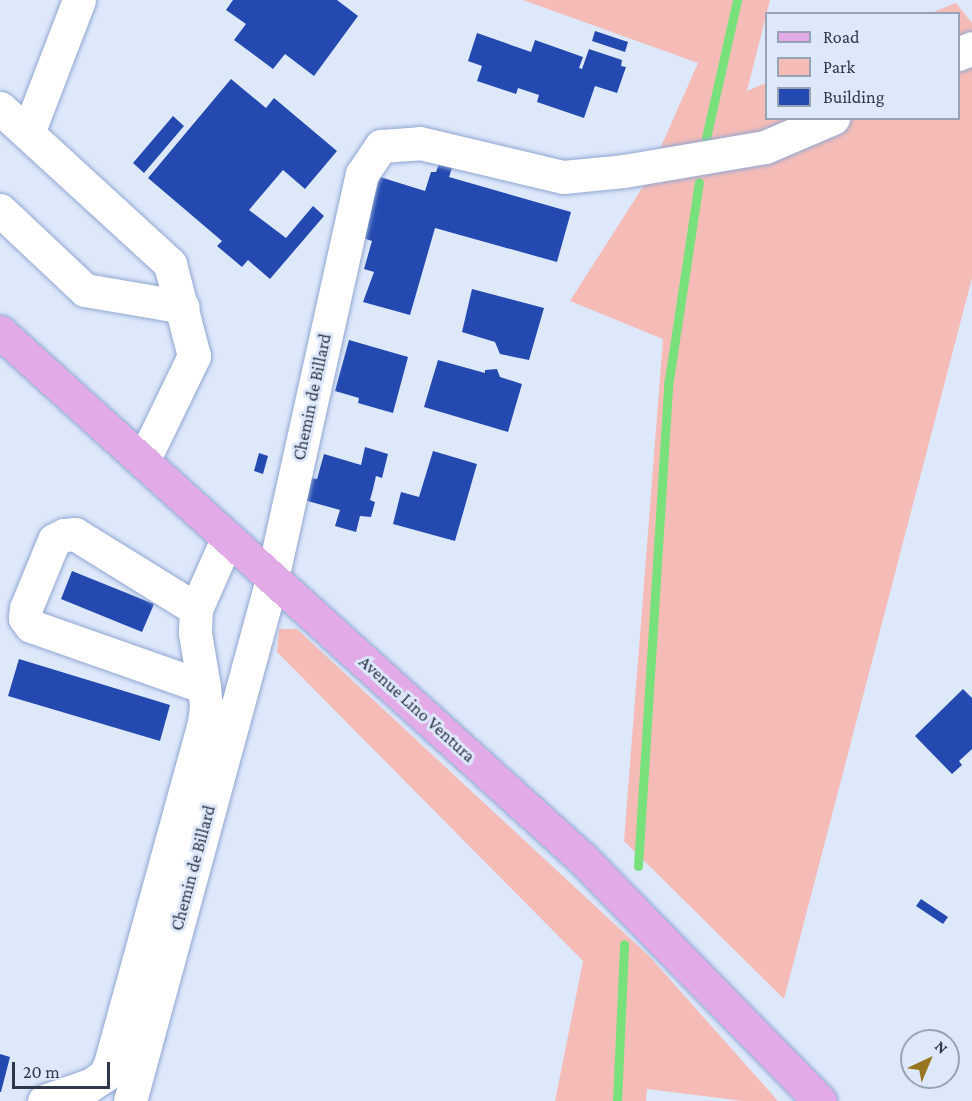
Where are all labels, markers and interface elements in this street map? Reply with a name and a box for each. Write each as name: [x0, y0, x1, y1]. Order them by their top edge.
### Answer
legend: [765, 12, 960, 120]
text: Road: [823, 27, 860, 47]
text: Park: [823, 57, 855, 77]
text: Building: [823, 87, 884, 107]
street label: Chemin de Billard: [288, 332, 336, 462]
street label: Avenue Lino Ventura: [354, 651, 480, 767]
street label: Chemin de Billard: [166, 803, 220, 933]
north arrow: [900, 1029, 960, 1089]
text: N: [932, 1037, 951, 1057]
scale bar: [15, 1050, 112, 1088]
text: 20 m: [23, 1062, 60, 1082]

